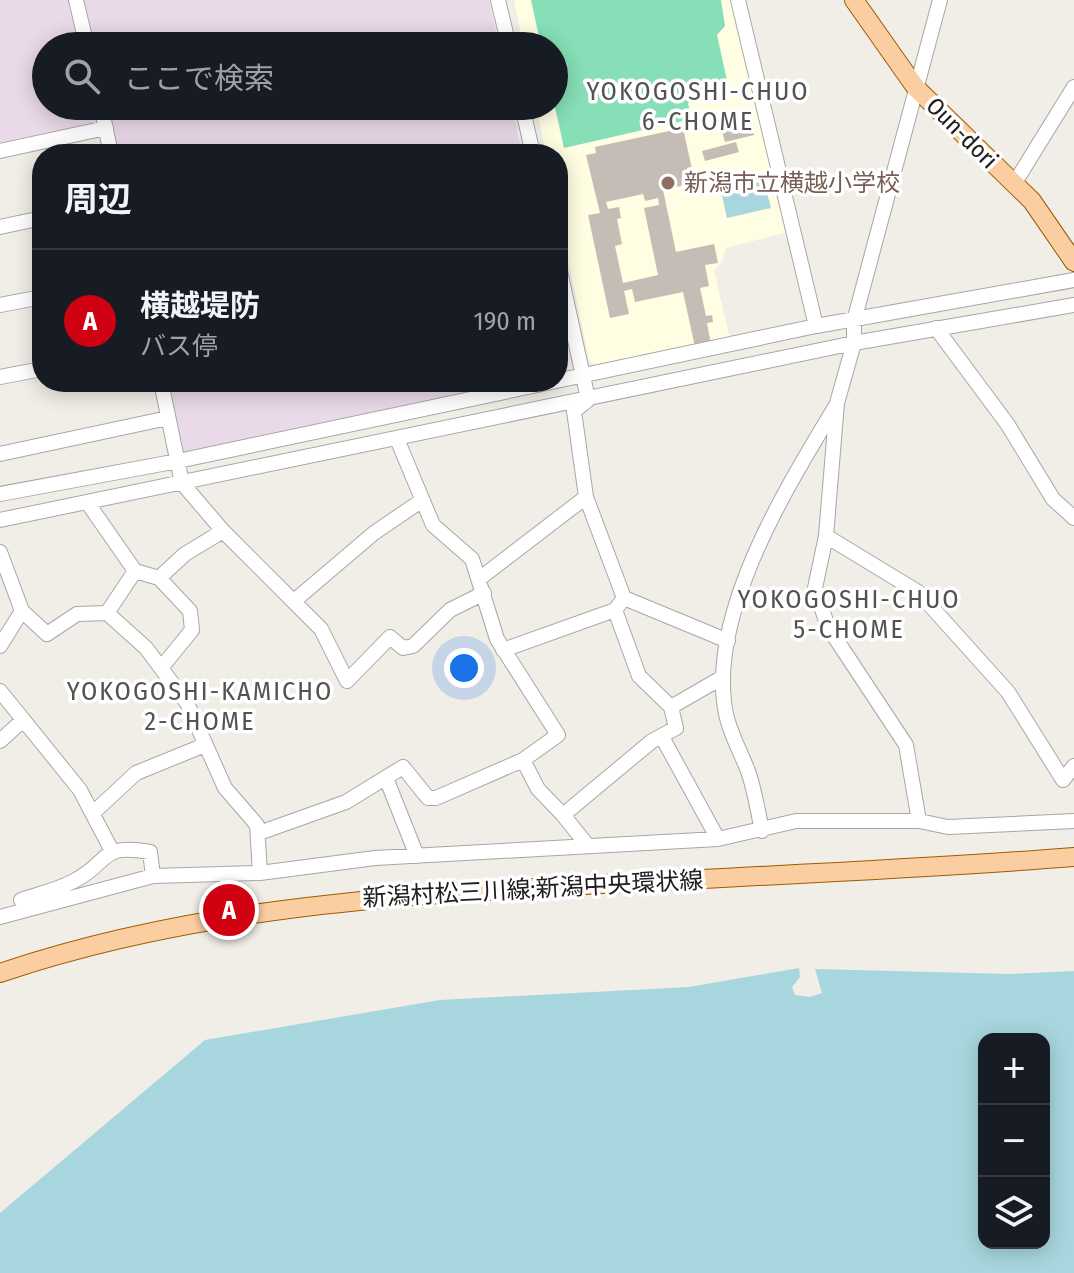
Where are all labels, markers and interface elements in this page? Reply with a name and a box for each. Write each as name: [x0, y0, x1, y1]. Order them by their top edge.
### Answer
search box: [32, 32, 568, 120]
icon: search: [60, 54, 104, 98]
text: ここで検索: [124, 61, 274, 97]
district label: YOKOGOSHI-CHUO 6-CHOME: [586, 76, 810, 137]
street label: Oun-dori: [921, 92, 1003, 174]
place label: 新潟市立横越小学校: [684, 169, 900, 197]
marker: 新潟市立横越小学校: [659, 174, 677, 192]
text: 周辺: [64, 179, 132, 220]
text: 横越堤防: [140, 288, 260, 324]
text: A: [83, 306, 97, 337]
text: 190 m: [474, 306, 536, 337]
text: バス停: [140, 331, 218, 362]
district label: YOKOGOSHI-CHUO 5-CHOME: [737, 584, 961, 645]
your location: [444, 648, 484, 688]
district label: YOKOGOSHI-KAMICHO 2-CHOME: [67, 676, 333, 737]
street label: 新潟村松三川線;新潟中央環状線: [362, 866, 704, 912]
pin: A: [203, 880, 255, 940]
map controls: [978, 1033, 1050, 1249]
button: +: [978, 1033, 1050, 1105]
button: −: [978, 1105, 1050, 1177]
button: layers: [978, 1177, 1050, 1249]

